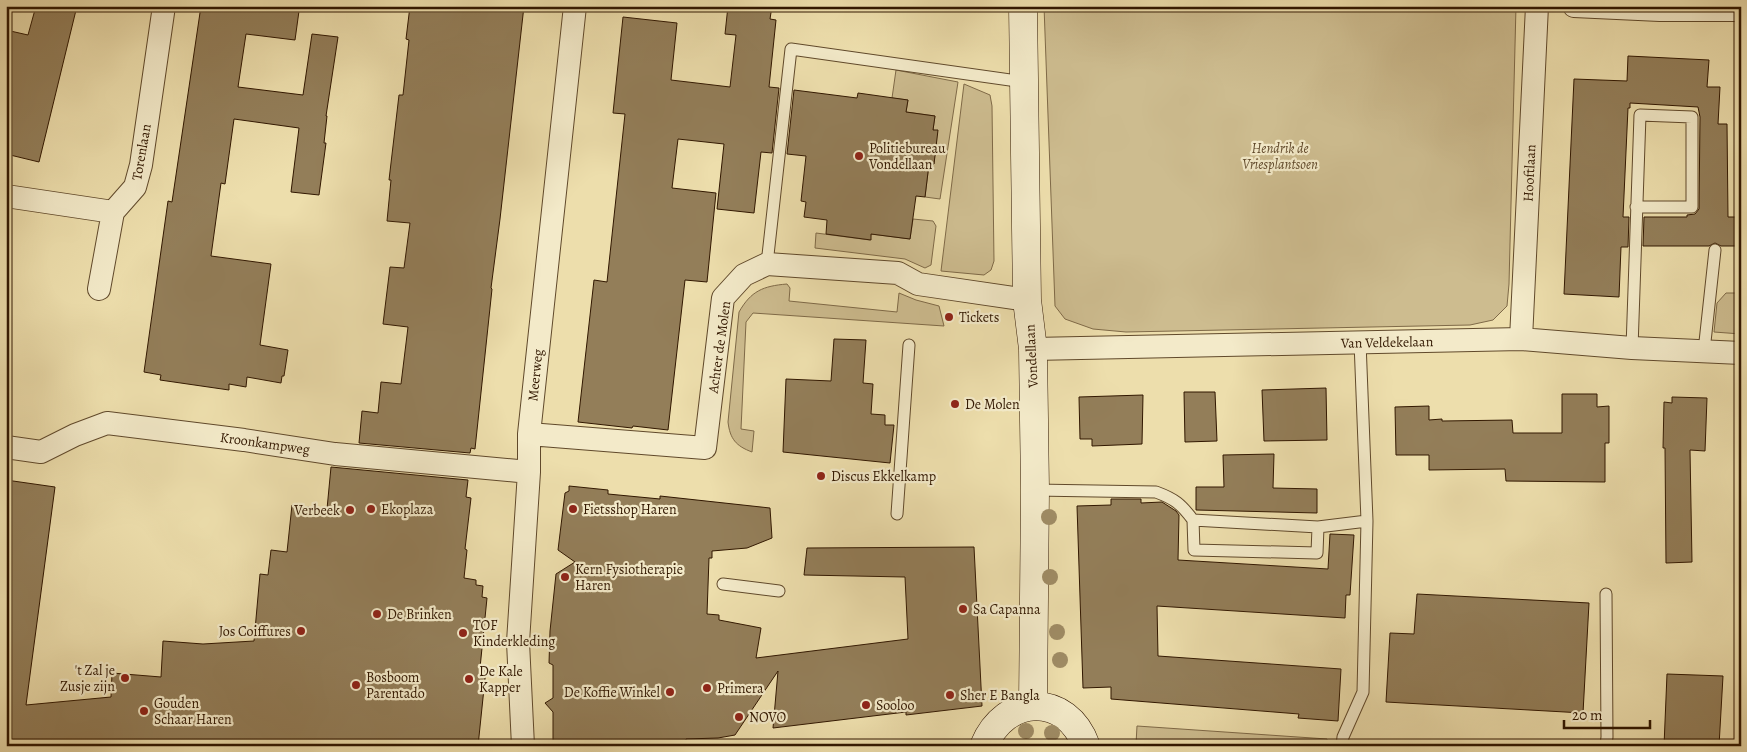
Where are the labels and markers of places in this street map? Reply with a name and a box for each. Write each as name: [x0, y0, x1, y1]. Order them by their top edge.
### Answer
place label: Politiebureau Vondellaan: [868, 139, 946, 174]
marker: Politiebureau Vondellaan: [853, 150, 865, 162]
place label: Tickets: [959, 308, 999, 327]
marker: Tickets: [943, 311, 955, 323]
place label: De Molen: [965, 395, 1020, 414]
marker: De Molen: [949, 398, 961, 410]
place label: Discus Ekkelkamp: [831, 467, 936, 486]
marker: Discus Ekkelkamp: [815, 470, 827, 482]
place label: Ekoplaza: [381, 500, 434, 519]
place label: Fietsshop Haren: [583, 500, 677, 519]
place label: Verbeek: [293, 501, 340, 520]
marker: Ekoplaza: [365, 503, 377, 515]
marker: Fietsshop Haren: [567, 503, 579, 515]
marker: Verbeek: [344, 504, 356, 516]
place label: Kern Fysiotherapie Haren: [575, 560, 683, 595]
marker: Kern Fysiotherapie Haren: [559, 571, 571, 583]
place label: Sa Capanna: [973, 600, 1041, 619]
marker: Sa Capanna: [957, 603, 969, 615]
place label: De Brinken: [387, 605, 452, 624]
marker: De Brinken: [371, 608, 383, 620]
place label: TOF Kinderkleding: [473, 616, 555, 651]
place label: Jos Coiffures: [219, 622, 291, 641]
marker: Jos Coiffures: [295, 625, 307, 637]
marker: TOF Kinderkleding: [457, 627, 469, 639]
place label: 't Zal je Zusje zijn: [60, 661, 115, 696]
place label: De Kale Kapper: [479, 662, 523, 697]
place label: Bosboom Parentado: [366, 668, 425, 703]
marker: 't Zal je Zusje zijn: [119, 672, 131, 684]
marker: De Kale Kapper: [463, 673, 475, 685]
marker: Bosboom Parentado: [350, 679, 362, 691]
place label: Primera: [717, 679, 764, 698]
marker: Primera: [701, 682, 713, 694]
place label: De Koffie Winkel: [564, 683, 661, 702]
marker: De Koffie Winkel: [664, 686, 676, 698]
place label: Sher E Bangla: [960, 686, 1040, 705]
marker: Sher E Bangla: [944, 689, 956, 701]
place label: Gouden Schaar Haren: [154, 694, 232, 729]
place label: Sooloo: [876, 696, 914, 715]
marker: Sooloo: [860, 699, 872, 711]
marker: Gouden Schaar Haren: [138, 705, 150, 717]
place label: NOVO: [749, 708, 786, 727]
marker: NOVO: [733, 711, 745, 723]

